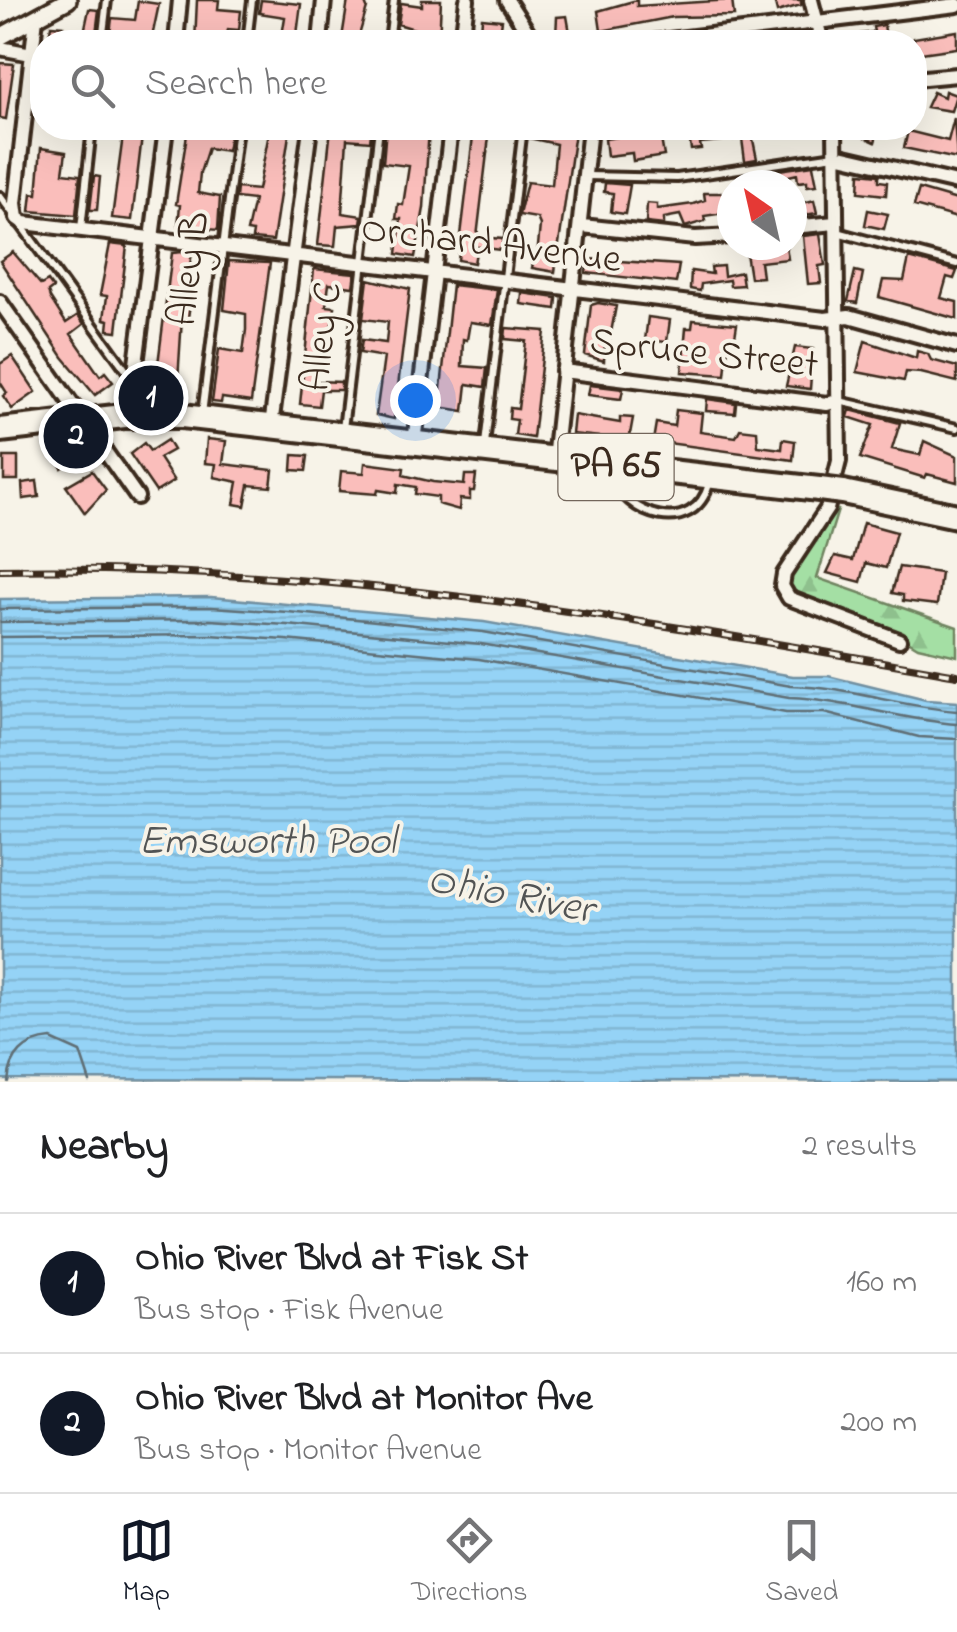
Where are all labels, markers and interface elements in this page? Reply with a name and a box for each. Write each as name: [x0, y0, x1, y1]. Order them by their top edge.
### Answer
search box: [30, 30, 927, 140]
text: Search here: [145, 57, 327, 113]
icon: search: [65, 58, 120, 113]
north arrow: [717, 170, 807, 260]
street label: Orchard Avenue: [358, 201, 624, 291]
street label: Alley B: [155, 208, 227, 330]
street label: Alley C: [288, 279, 360, 395]
street label: Spruce Street: [587, 314, 821, 396]
pin: 1: [118, 360, 184, 436]
your location: [390, 375, 441, 426]
pin: 2: [44, 398, 108, 474]
road number: PA 65: [558, 434, 674, 500]
water label: Emsworth Pool: [138, 812, 401, 873]
water label: Ohio River: [422, 850, 603, 943]
text: Nearby: [40, 1117, 168, 1178]
text: 2 results: [802, 1124, 917, 1171]
text: Ohio River Blvd at Fisk St: [135, 1232, 528, 1288]
text: 1: [67, 1260, 78, 1307]
text: 160 m: [846, 1260, 917, 1307]
text: Bus stop · Fisk Avenue: [135, 1288, 443, 1335]
text: Ohio River Blvd at Monitor Ave: [135, 1372, 593, 1428]
text: 2: [65, 1400, 80, 1447]
text: 200 m: [841, 1400, 917, 1447]
text: Bus stop · Monitor Avenue: [135, 1428, 482, 1475]
tab: Map: [119, 1513, 174, 1614]
tab: Directions: [411, 1513, 528, 1614]
tab: Saved: [765, 1513, 838, 1614]

